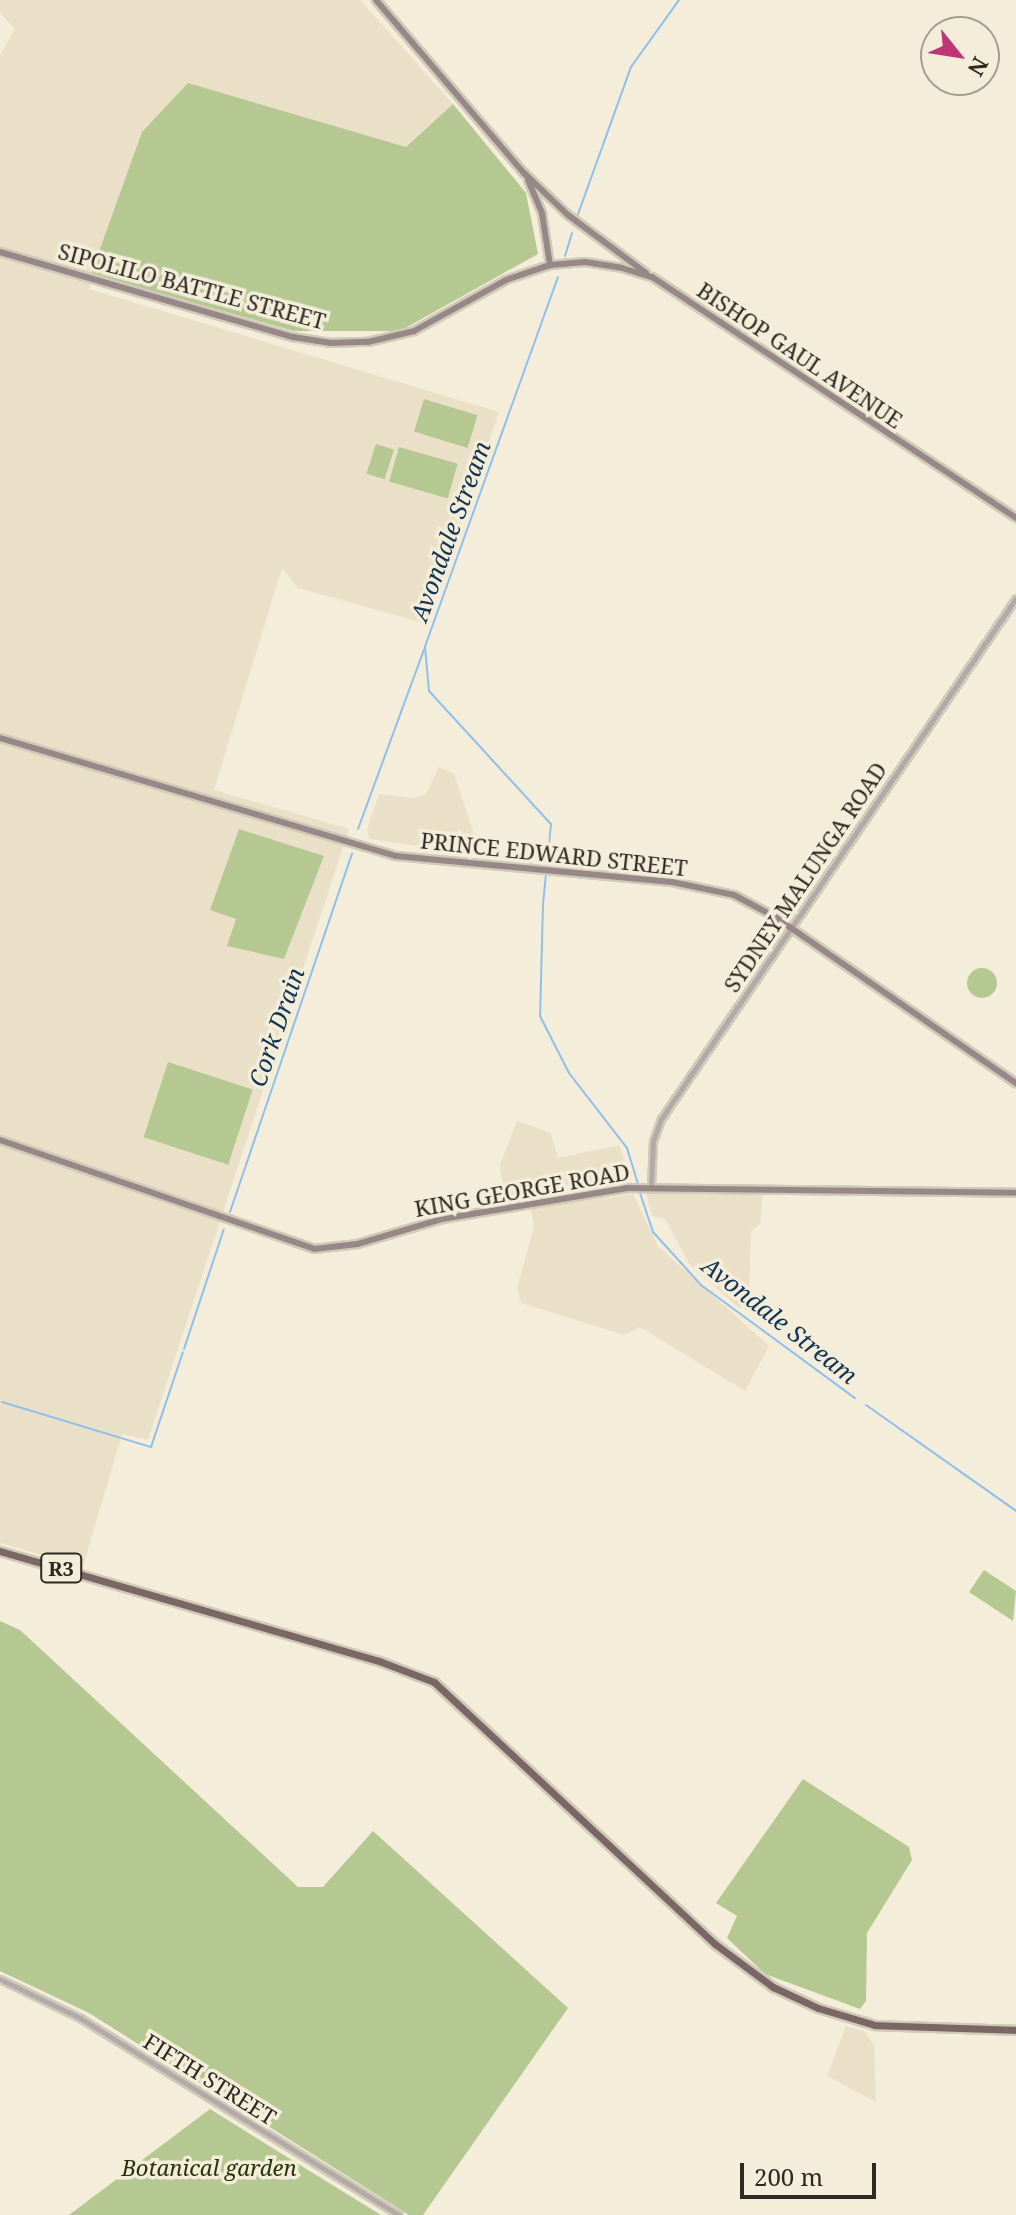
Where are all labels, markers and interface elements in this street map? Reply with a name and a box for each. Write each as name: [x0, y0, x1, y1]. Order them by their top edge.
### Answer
north arrow: [920, 16, 1000, 96]
text: N: [962, 52, 996, 82]
street label: SIPOLILO BATTLE STREET: [55, 238, 329, 334]
street label: BISHOP GAUL AVENUE: [692, 276, 908, 434]
water label: Avondale Stream: [404, 437, 496, 625]
street label: SYDNEY MALUNGA ROAD: [718, 757, 892, 997]
street label: PRINCE EDWARD STREET: [419, 827, 689, 881]
water label: Cork Drain: [242, 964, 310, 1090]
street label: KING GEORGE ROAD: [412, 1158, 632, 1222]
water label: Avondale Stream: [696, 1250, 864, 1390]
road number: R3: [39, 1552, 83, 1584]
street label: FIFTH STREET: [139, 2028, 281, 2130]
scale bar: [744, 2147, 880, 2197]
park label: Botanical garden: [121, 2155, 297, 2181]
text: 200 m: [754, 2160, 823, 2193]

